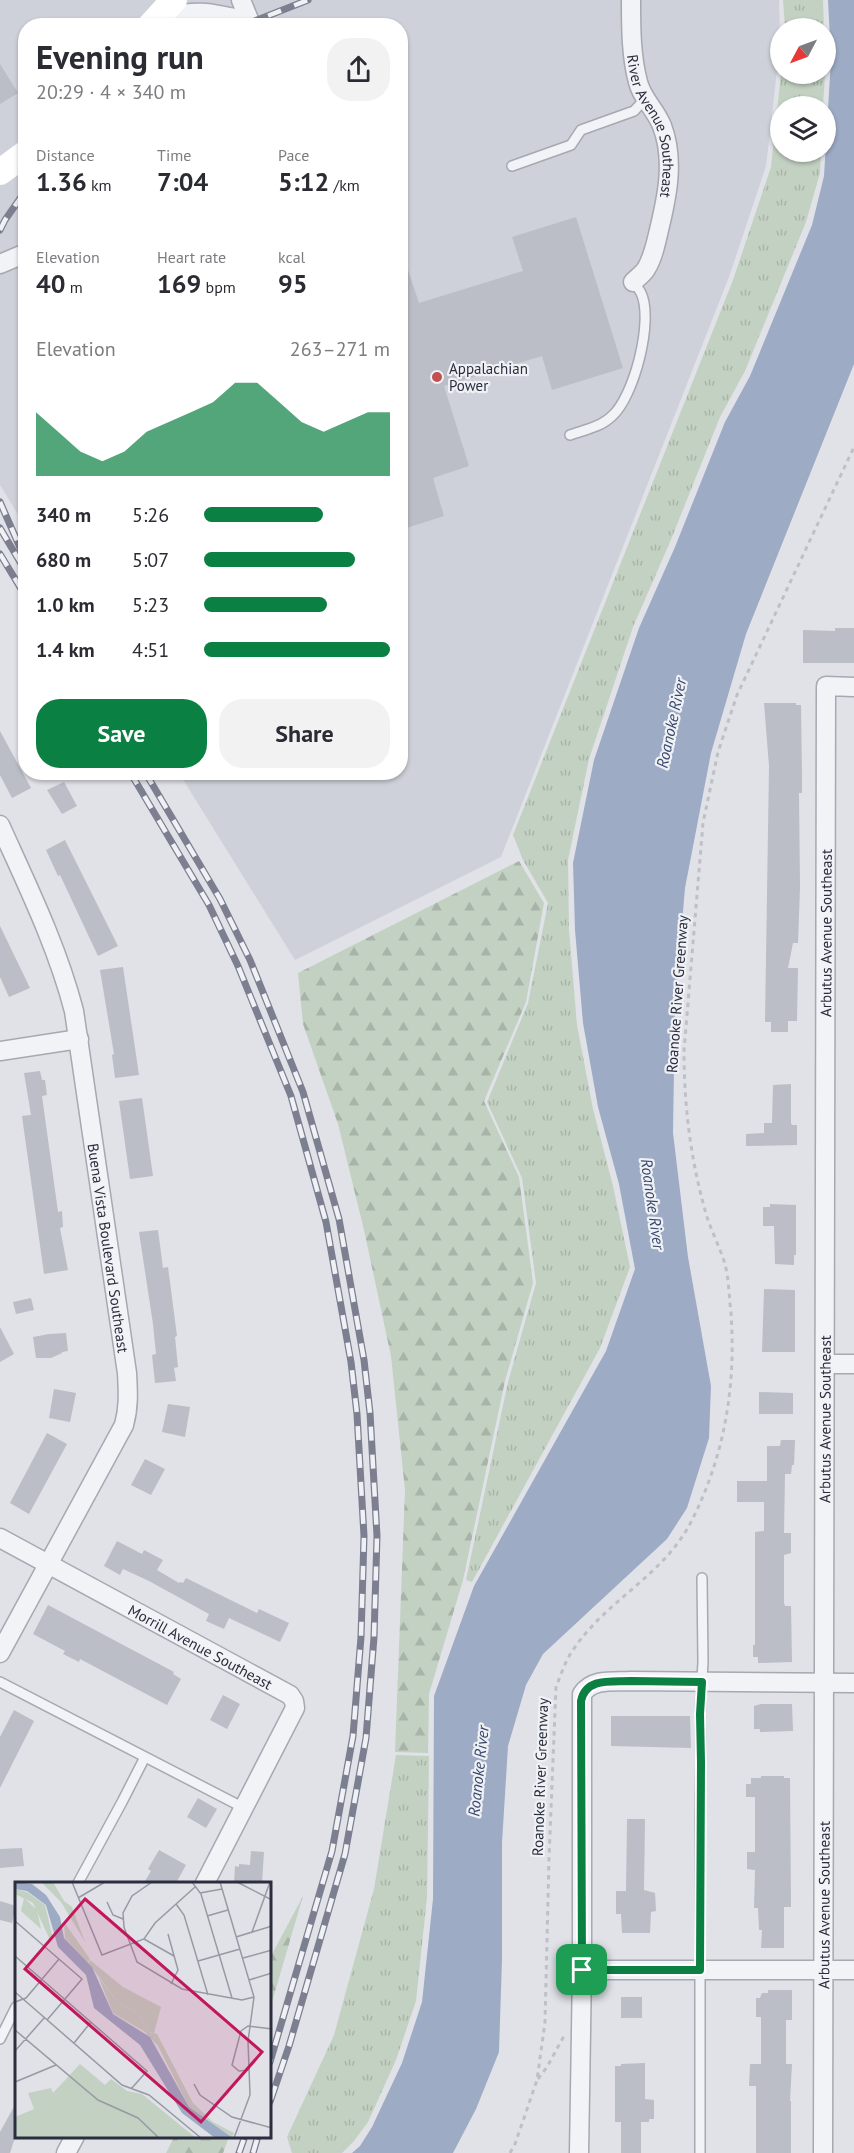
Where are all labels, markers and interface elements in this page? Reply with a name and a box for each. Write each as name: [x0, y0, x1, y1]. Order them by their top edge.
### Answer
north arrow: [770, 18, 836, 84]
map controls: [770, 18, 836, 162]
text: Evening run: [36, 35, 204, 78]
button: share: [327, 38, 390, 101]
street label: River Avenue Southeast: [624, 53, 678, 199]
text: 20:29 · 4 × 340 m: [36, 79, 186, 105]
button: layers: [770, 96, 836, 162]
text: Distance: [36, 145, 95, 165]
text: Time: [157, 145, 191, 165]
text: Pace: [278, 145, 309, 165]
text: 1.36: [36, 165, 87, 198]
text: 7:04: [157, 165, 208, 198]
text: 5:12: [278, 165, 329, 198]
text: km: [87, 175, 112, 195]
text: /km: [329, 175, 360, 195]
text: Elevation: [36, 247, 100, 267]
text: Heart rate: [157, 247, 226, 267]
text: kcal: [278, 247, 305, 267]
text: 40: [36, 267, 65, 300]
text: 169: [157, 267, 201, 300]
text: 95: [278, 267, 307, 300]
text: m: [65, 277, 83, 297]
text: bpm: [201, 277, 236, 297]
text: Elevation: [36, 336, 116, 362]
text: 263–271 m: [290, 336, 390, 362]
place label: Appalachian Power: [449, 359, 528, 395]
marker: Appalachian Power: [430, 370, 444, 384]
text: 340 m: [36, 502, 91, 528]
text: 5:26: [132, 502, 169, 528]
text: 680 m: [36, 547, 91, 573]
text: 5:07: [132, 547, 169, 573]
text: 1.0 km: [36, 592, 95, 618]
text: 5:23: [132, 592, 169, 618]
text: 1.4 km: [36, 637, 95, 663]
text: 4:51: [132, 637, 169, 663]
water label: Roanoke River: [652, 674, 691, 770]
button: Save: [36, 699, 207, 768]
button: Share: [219, 699, 390, 768]
street label: Arbutus Avenue Southeast: [816, 849, 835, 1017]
street label: Roanoke River Greenway: [662, 914, 692, 1074]
street label: Buena Vista Boulevard Southeast: [84, 1142, 133, 1354]
water label: Roanoke River: [637, 1157, 670, 1252]
street label: Arbutus Avenue Southeast: [815, 1335, 834, 1503]
street label: Morrill Avenue Southeast: [125, 1600, 276, 1693]
street label: Roanoke River Greenway: [528, 1698, 552, 1856]
water label: Roanoke River: [463, 1723, 493, 1818]
street label: Arbutus Avenue Southeast: [814, 1821, 833, 1989]
inset map: [15, 1882, 272, 2138]
pin: [556, 1944, 607, 1995]
icon: arrive: [565, 1953, 598, 1986]

